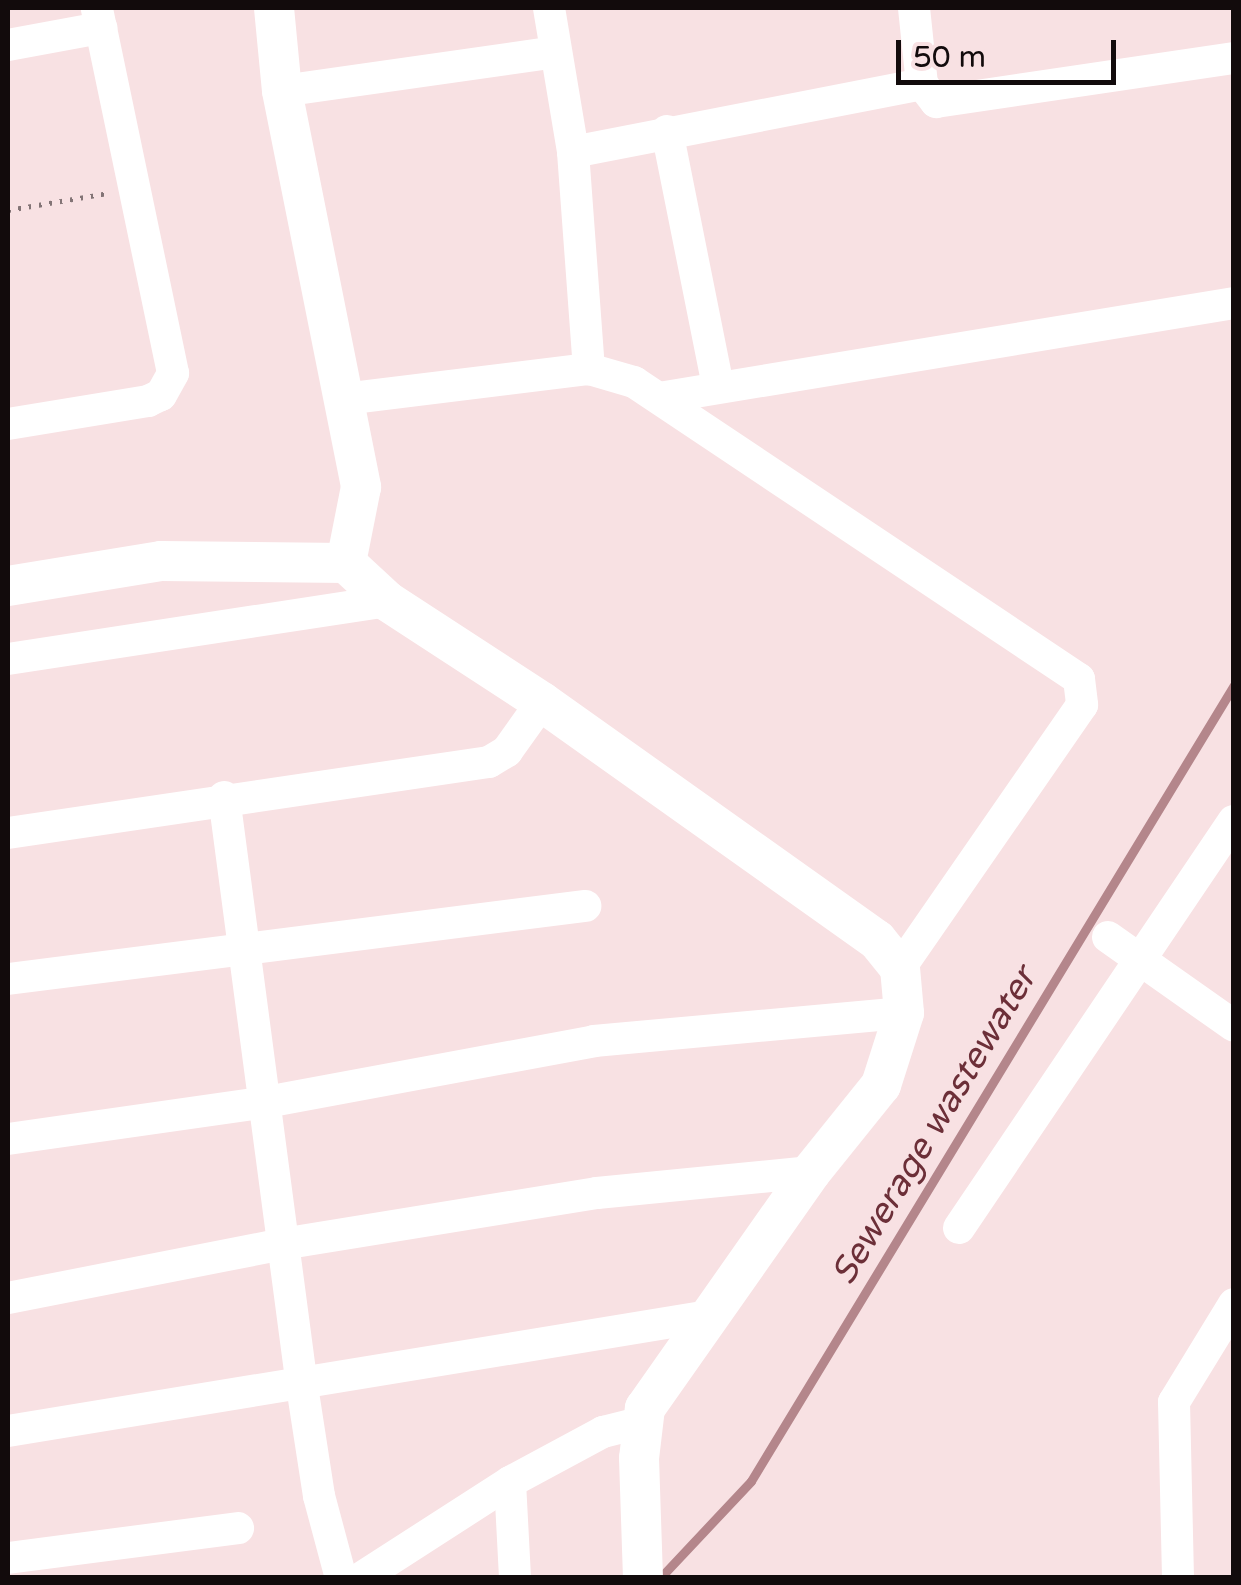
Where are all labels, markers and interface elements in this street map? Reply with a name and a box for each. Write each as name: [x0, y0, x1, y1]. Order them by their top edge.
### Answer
scale bar: [901, 20, 1121, 82]
text: 50 m: [913, 39, 986, 76]
water label: Sewerage wastewater: [823, 960, 1045, 1292]

